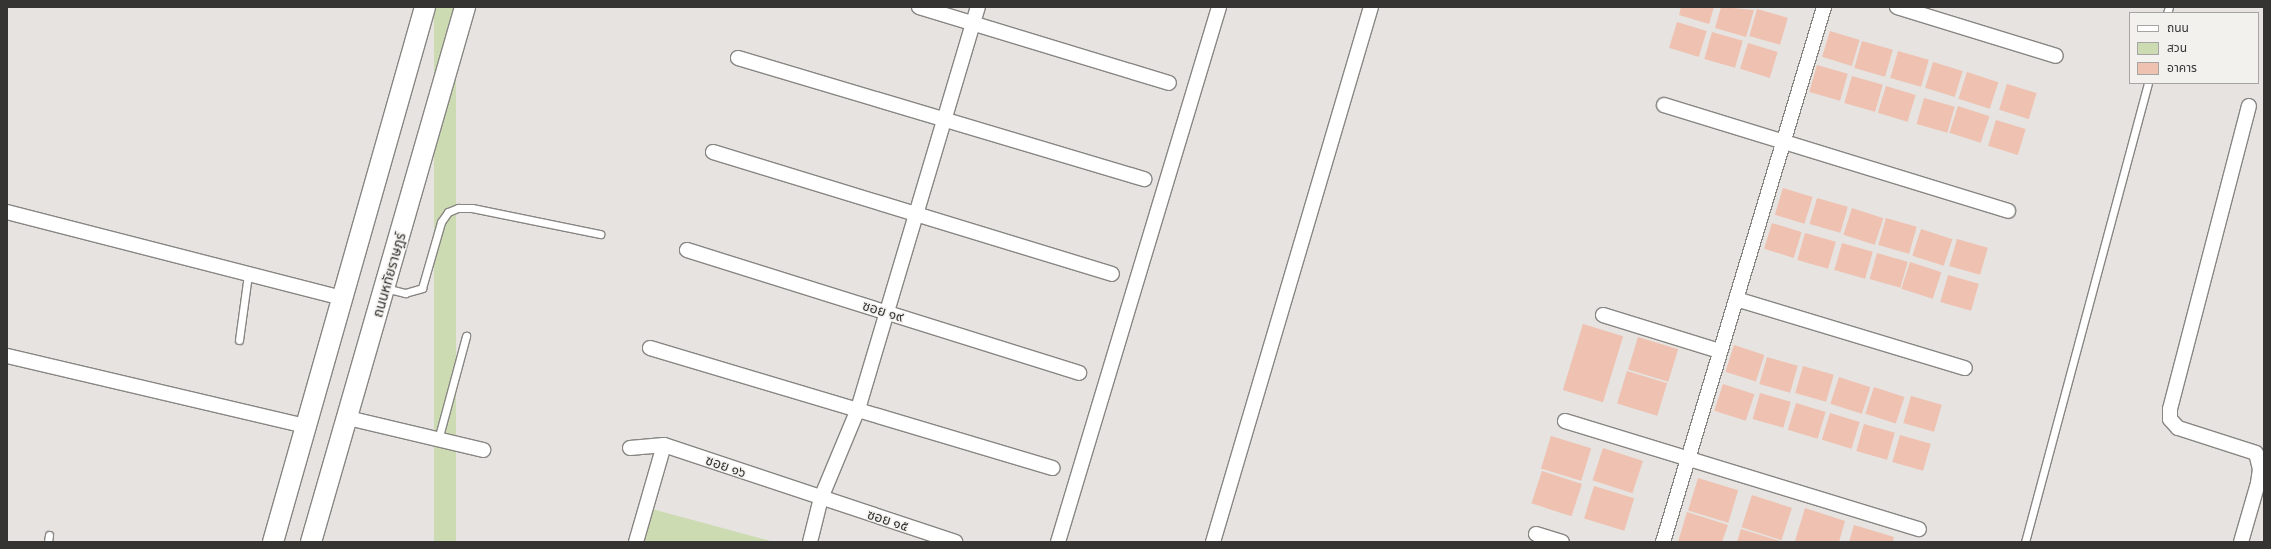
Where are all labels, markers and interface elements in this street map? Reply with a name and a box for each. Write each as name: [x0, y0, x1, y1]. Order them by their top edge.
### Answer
legend: [2129, 12, 2259, 84]
text: ถนน: [2167, 20, 2189, 36]
text: สวน: [2167, 40, 2187, 56]
text: อาคาร: [2167, 60, 2197, 76]
street label: ถนนหทัยราษฎร์: [369, 231, 409, 319]
street label: ซอย ๑๙: [860, 297, 906, 325]
street label: ซอย ๑๖: [703, 451, 749, 481]
street label: ซอย ๑๕: [865, 505, 911, 535]

